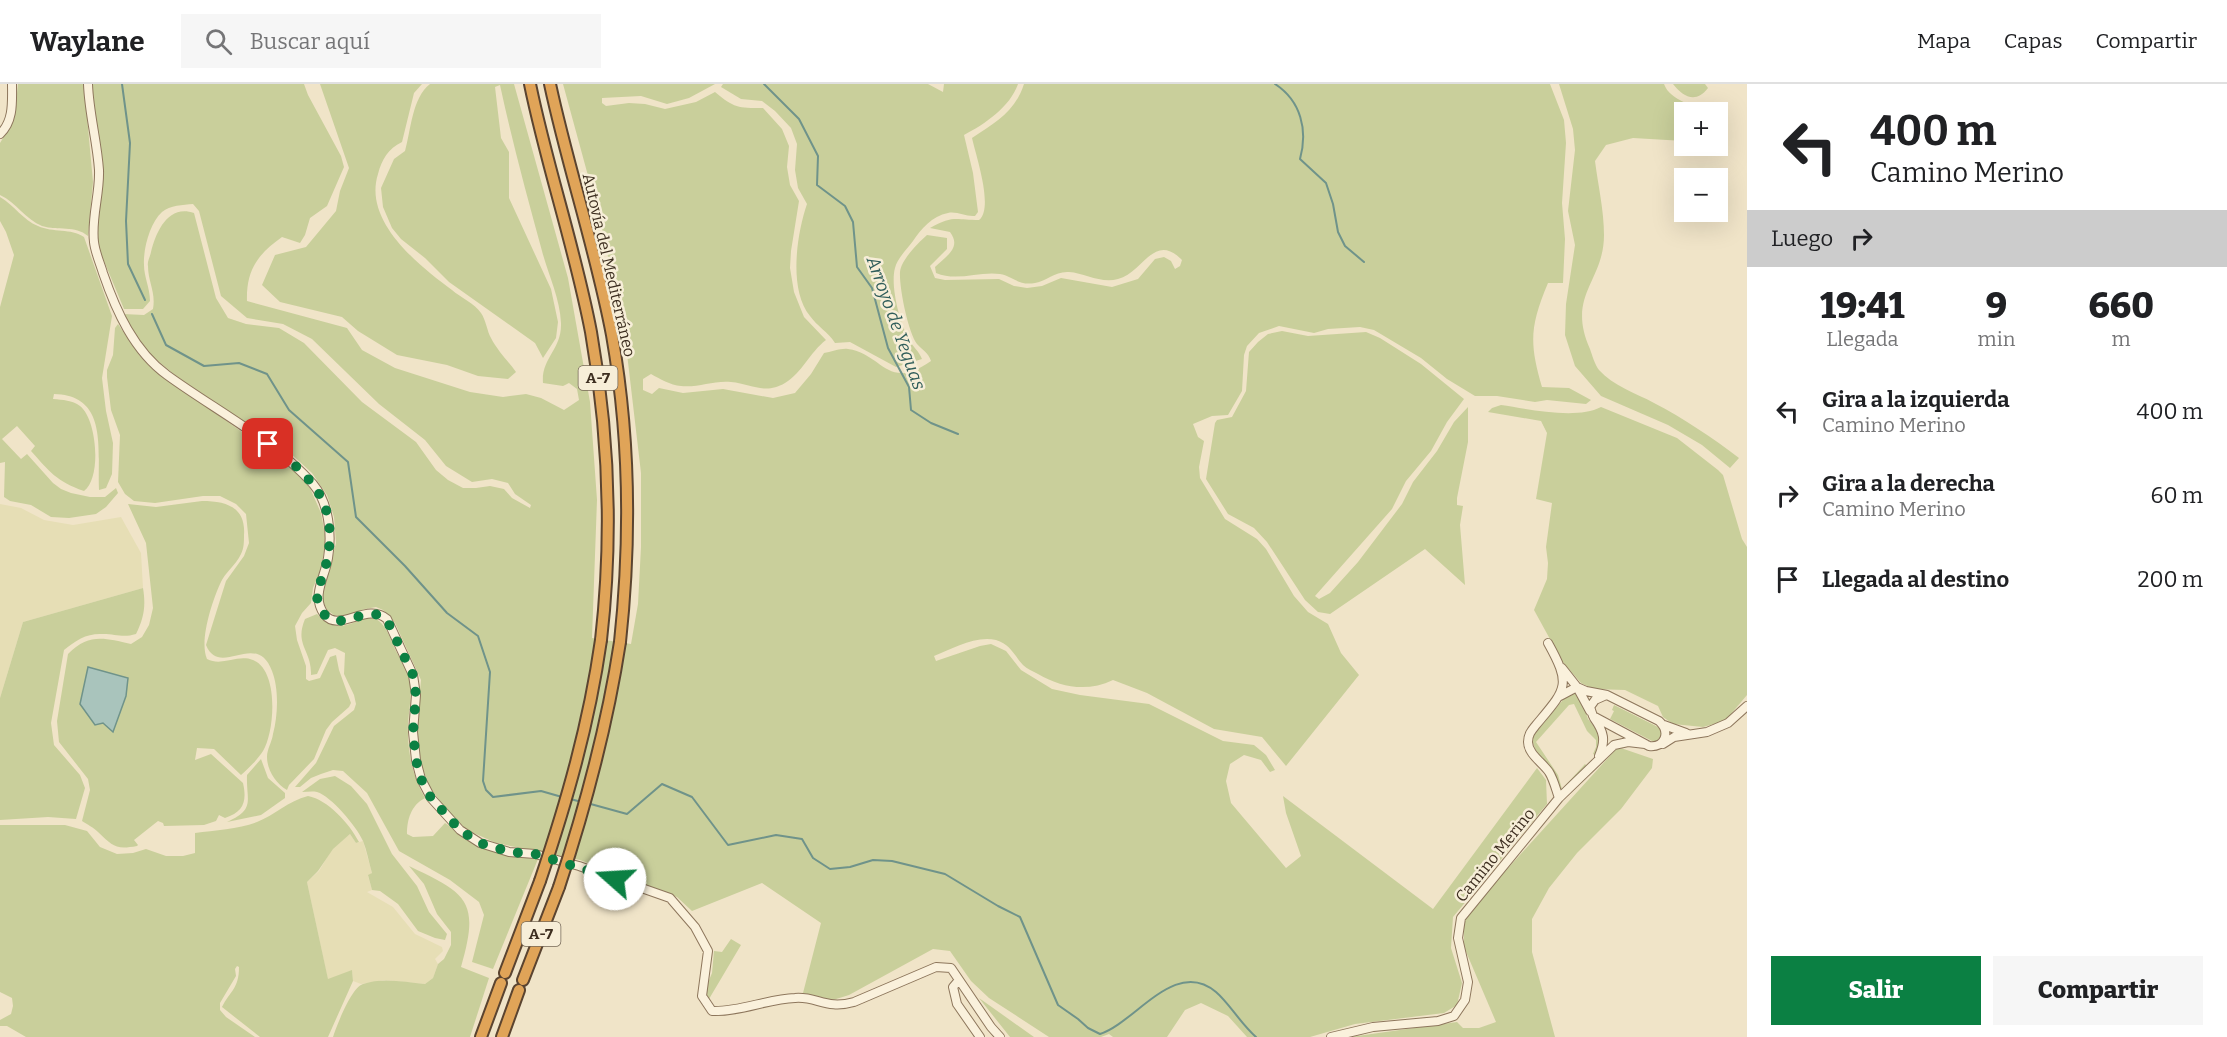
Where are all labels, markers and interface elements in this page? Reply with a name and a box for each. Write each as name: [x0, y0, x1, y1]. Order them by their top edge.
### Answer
search box: [181, 14, 601, 68]
text: Waylane: [30, 25, 145, 58]
icon: search: [202, 25, 235, 58]
text: Buscar aquí: [250, 28, 370, 55]
text: Mapa: [1917, 28, 1971, 54]
text: Capas: [2004, 28, 2062, 54]
text: Compartir: [2095, 28, 2197, 54]
map controls: [1674, 102, 1728, 222]
button: +: [1674, 102, 1728, 156]
text: 400 m: [1870, 106, 1997, 156]
icon: left: [1771, 108, 1849, 186]
text: Camino Merino: [1870, 157, 2064, 189]
button: −: [1674, 168, 1728, 222]
street label: Autovía del Mediterráneo: [579, 171, 639, 359]
icon: right: [1845, 222, 1878, 255]
text: Luego: [1771, 225, 1833, 252]
water label: Arroyo de Yeguas: [861, 252, 930, 393]
text: 19:41: [1820, 284, 1905, 328]
text: 9: [1986, 284, 2007, 328]
text: 660: [2088, 284, 2154, 328]
text: Llegada: [1826, 327, 1898, 351]
text: min: [1978, 327, 2015, 351]
text: m: [2112, 327, 2131, 351]
road number: A-7: [578, 366, 618, 390]
text: Gira a la izquierda: [1822, 386, 2010, 413]
icon: left: [1771, 395, 1804, 428]
text: 400 m: [2137, 398, 2203, 425]
text: Camino Merino: [1822, 413, 1966, 437]
pin: [242, 418, 293, 469]
icon: arrive: [251, 427, 284, 460]
text: Gira a la derecha: [1822, 470, 1995, 497]
icon: right: [1771, 479, 1804, 512]
text: 60 m: [2151, 482, 2203, 509]
text: Camino Merino: [1822, 497, 1966, 521]
icon: arrive: [1771, 563, 1804, 596]
text: Llegada al destino: [1822, 566, 2009, 593]
text: 200 m: [2137, 566, 2203, 593]
street label: Camino Merino: [1451, 804, 1539, 906]
position arrow: [583, 847, 647, 911]
road number: A-7: [522, 922, 560, 946]
button: Salir: [1771, 956, 1981, 1025]
button: Compartir: [1993, 956, 2203, 1025]

